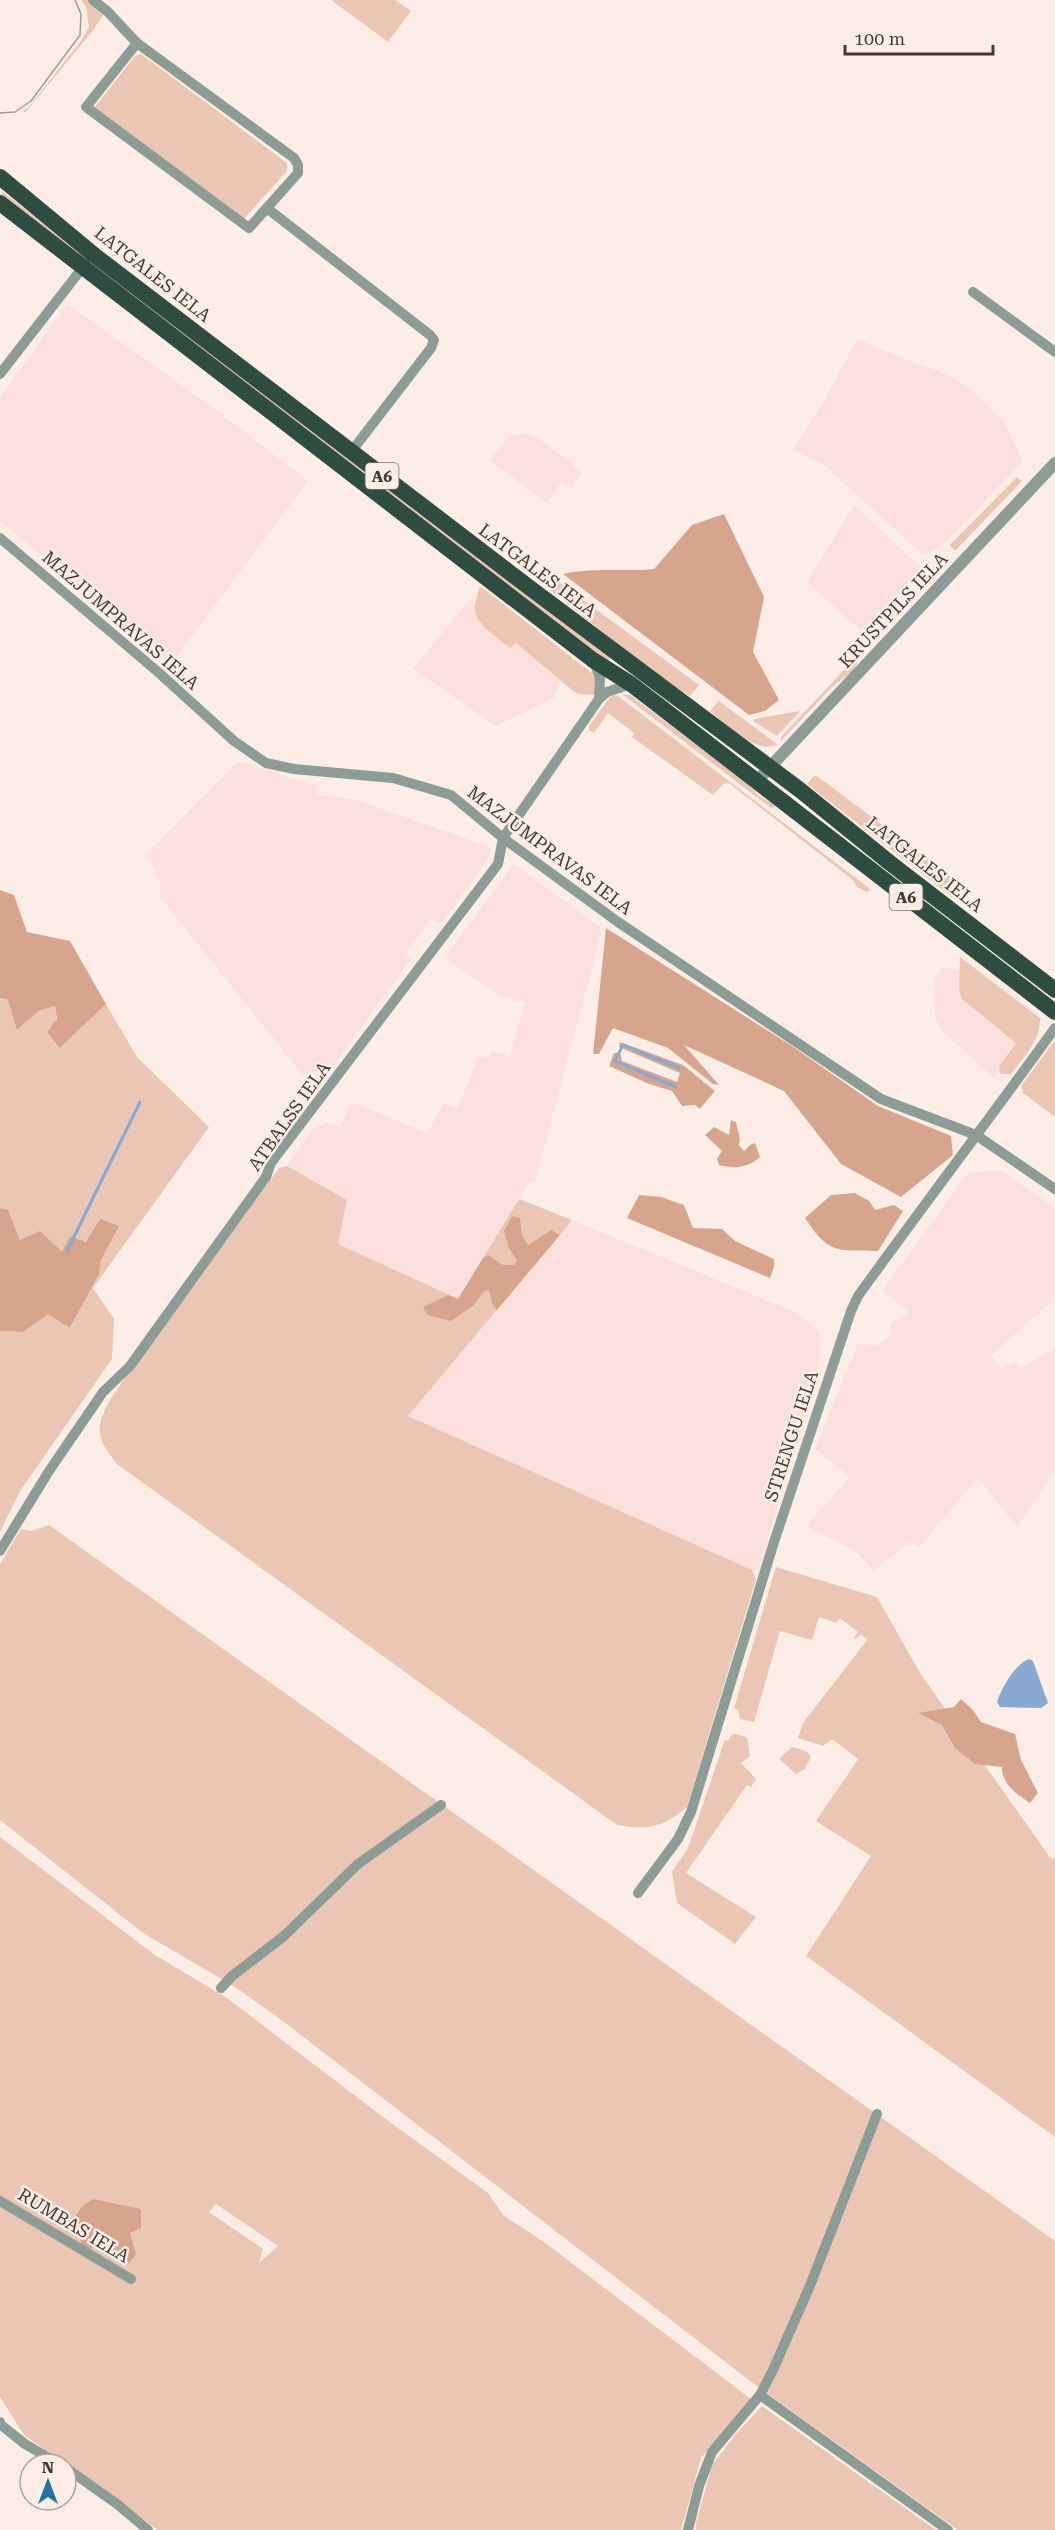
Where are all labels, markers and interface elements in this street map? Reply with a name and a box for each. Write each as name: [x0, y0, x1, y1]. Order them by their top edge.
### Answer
scale bar: [845, 18, 994, 56]
text: 100 m: [854, 28, 905, 49]
street label: LATGALES IELA: [91, 222, 216, 326]
road number: A6: [366, 463, 398, 489]
street label: LATGALES IELA: [475, 519, 601, 621]
street label: MAZJUMPRAVAS IELA: [38, 546, 204, 694]
street label: KRUSTPILS IELA: [834, 548, 952, 672]
street label: MAZJUMPRAVAS IELA: [464, 781, 637, 919]
street label: LATGALES IELA: [863, 812, 988, 916]
road number: A6: [890, 884, 922, 910]
street label: ATBALSS IELA: [244, 1057, 335, 1175]
street label: STRENGU IELA: [760, 1367, 822, 1504]
street label: RUMBAS IELA: [14, 2183, 134, 2267]
north arrow: [18, 2452, 78, 2512]
text: N: [42, 2458, 54, 2477]

